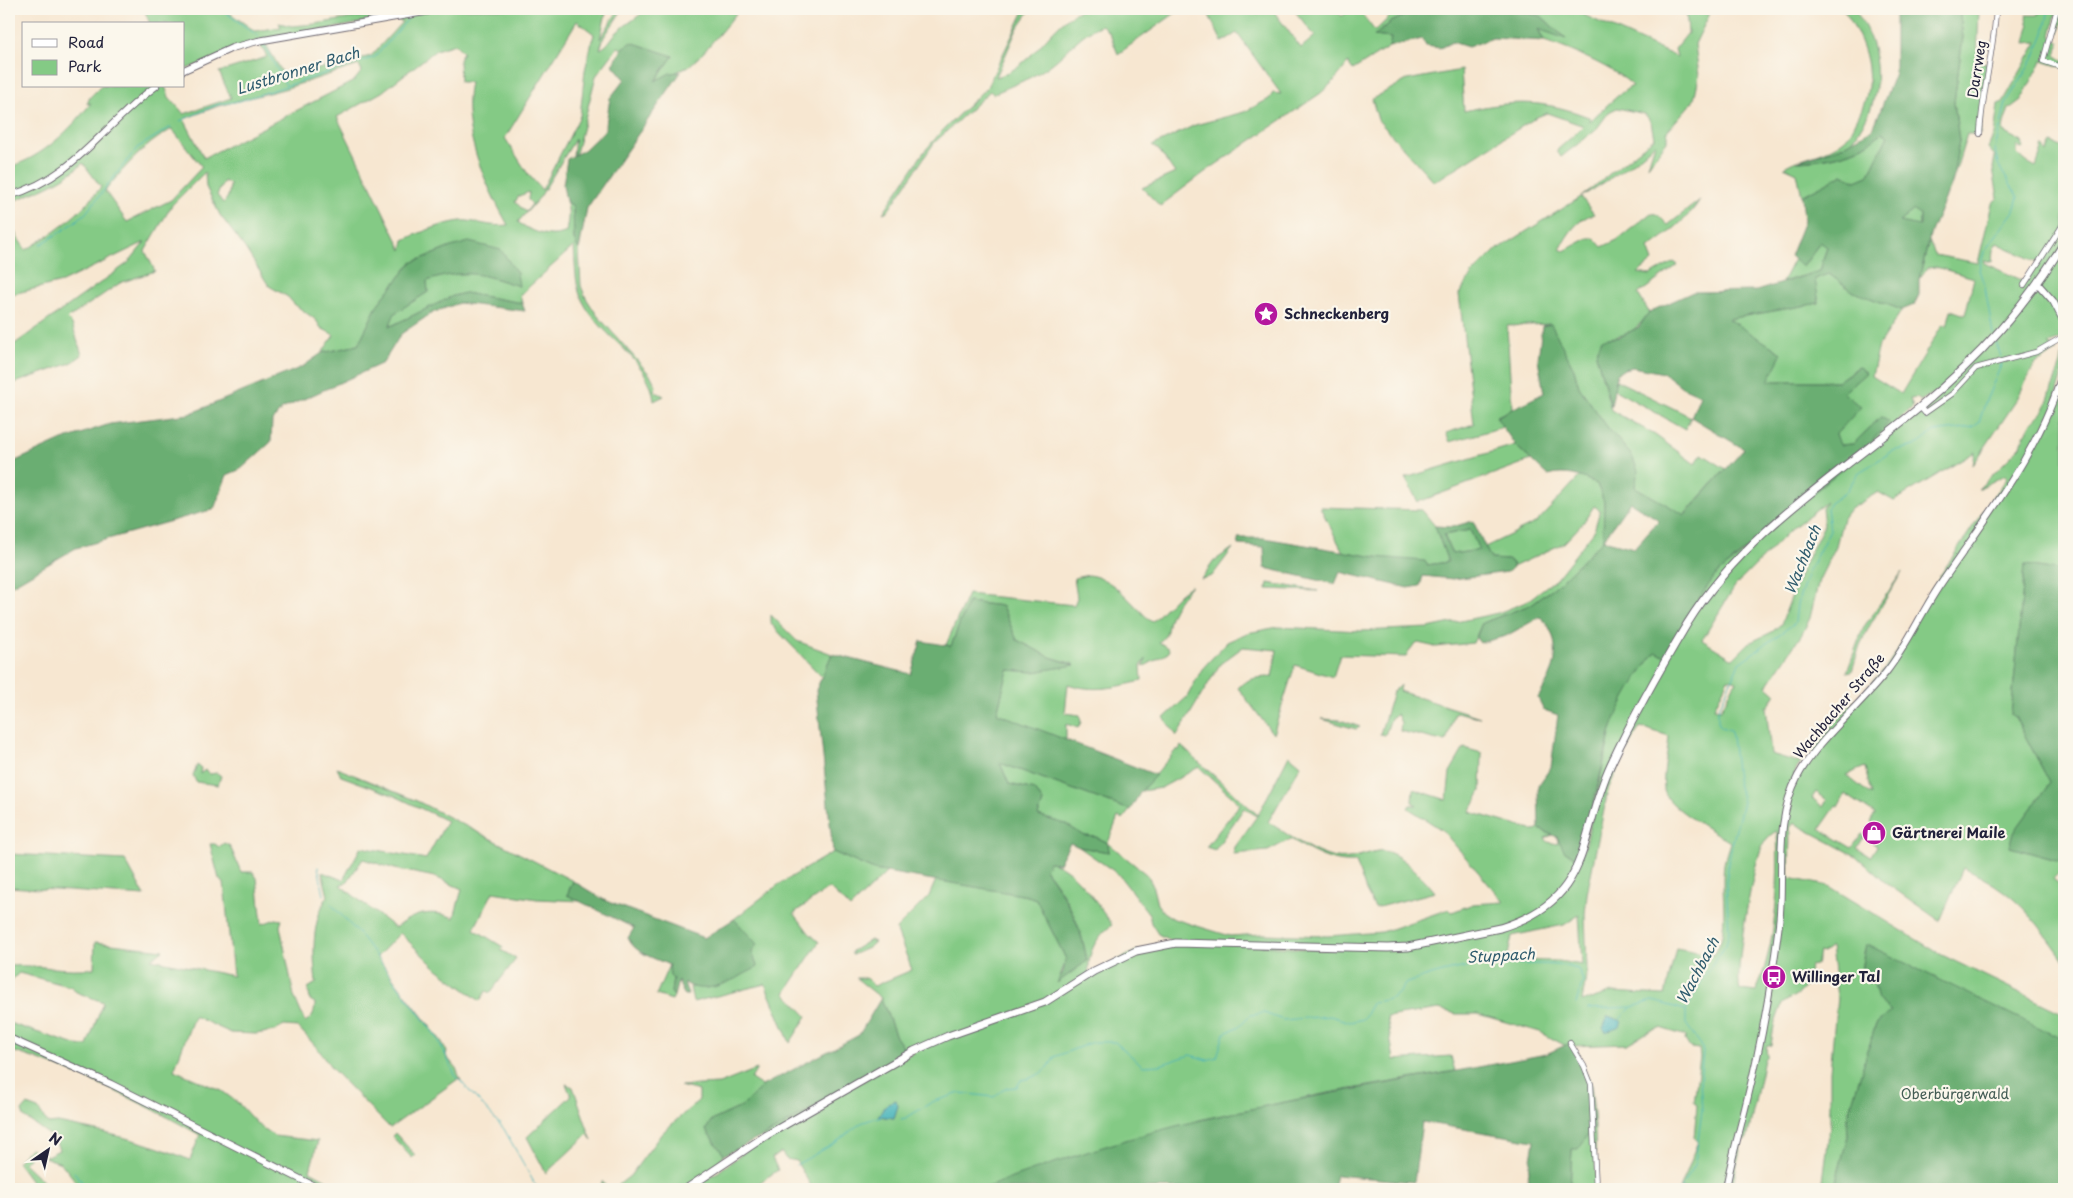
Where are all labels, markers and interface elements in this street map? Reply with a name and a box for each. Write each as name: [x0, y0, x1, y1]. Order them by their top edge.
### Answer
legend: [22, 22, 185, 88]
text: Road: [68, 30, 104, 53]
street label: Darrweg: [1962, 39, 1991, 99]
water label: Lustbronner Bach: [233, 40, 362, 99]
text: Park: [68, 54, 102, 77]
place icon: Schneckenberg: [1253, 301, 1279, 327]
place label: Schneckenberg: [1284, 303, 1389, 324]
water label: Wachbach: [1777, 521, 1826, 598]
street label: Wachbacher Straße: [1788, 648, 1889, 763]
shop icon: Gärtnerei Maile: [1861, 820, 1887, 846]
place label: Gärtnerei Maile: [1892, 822, 2005, 843]
water label: Wachbach: [1669, 932, 1724, 1008]
water label: Stuppach: [1467, 941, 1536, 968]
bus stop icon: Willinger Tal: [1761, 964, 1787, 990]
place label: Willinger Tal: [1792, 966, 1880, 987]
park label: Oberbürgerwald: [1901, 1083, 2010, 1104]
north arrow: [22, 1126, 72, 1176]
text: N: [45, 1127, 66, 1151]

